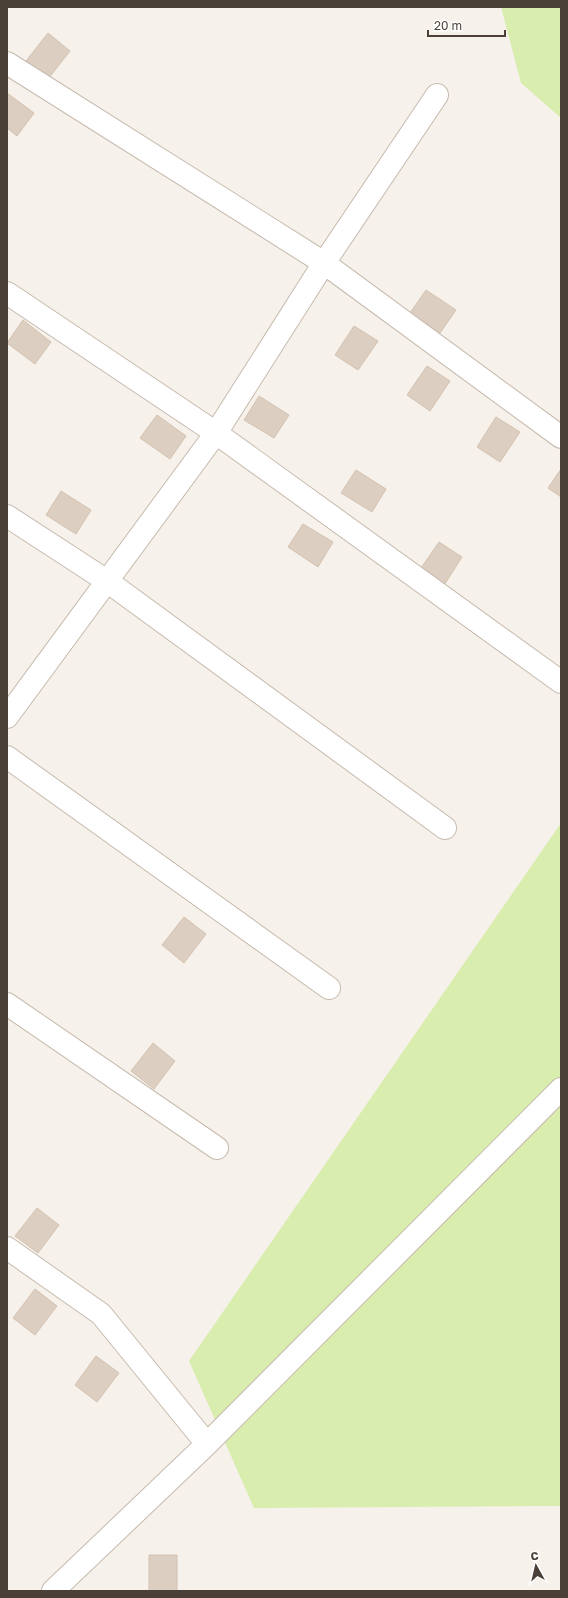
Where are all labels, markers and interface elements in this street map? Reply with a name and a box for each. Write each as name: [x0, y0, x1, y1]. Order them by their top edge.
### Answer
scale bar: [428, 12, 505, 38]
text: 20 m: [434, 18, 462, 33]
north arrow: [516, 1546, 556, 1586]
text: С: [530, 1549, 539, 1563]

